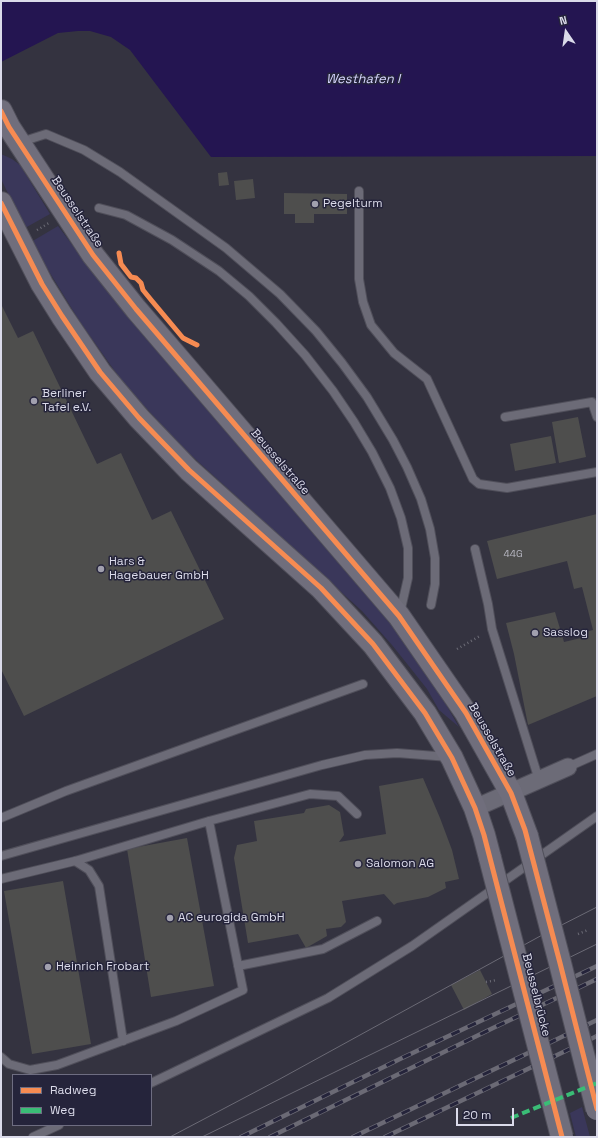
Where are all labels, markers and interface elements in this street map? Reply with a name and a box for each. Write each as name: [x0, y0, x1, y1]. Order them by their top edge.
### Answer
north arrow: [546, 12, 586, 52]
text: N: [558, 13, 568, 28]
water label: Westhafen I: [326, 71, 400, 87]
street label: Beusselstraße: [48, 174, 106, 250]
place label: Pegelturm: [323, 197, 383, 211]
marker: Pegelturm: [310, 199, 320, 209]
place label: Berliner Tafel e.V.: [42, 387, 91, 415]
marker: Berliner Tafel e.V.: [29, 396, 39, 406]
street label: Beusselstraße: [247, 426, 313, 498]
house number: 44G: [503, 548, 523, 560]
place label: Hars & Hagebauer GmbH: [109, 555, 209, 583]
marker: Hars & Hagebauer GmbH: [96, 564, 106, 574]
place label: Sasslog: [543, 626, 588, 640]
marker: Sasslog: [530, 628, 540, 638]
street label: Beusselstraße: [465, 701, 519, 779]
place label: Salomon AG: [366, 857, 434, 871]
marker: Salomon AG: [353, 859, 363, 869]
place label: AC eurogida GmbH: [178, 911, 285, 925]
marker: AC eurogida GmbH: [165, 913, 175, 923]
street label: Beusselbrücke: [519, 952, 553, 1038]
place label: Heinrich Frobart: [56, 960, 149, 974]
marker: Heinrich Frobart: [43, 962, 53, 972]
legend: [12, 1074, 152, 1126]
text: Radweg: [50, 1082, 96, 1098]
scale bar: [458, 1100, 516, 1126]
text: Weg: [50, 1102, 75, 1118]
text: 20 m: [463, 1107, 491, 1123]

